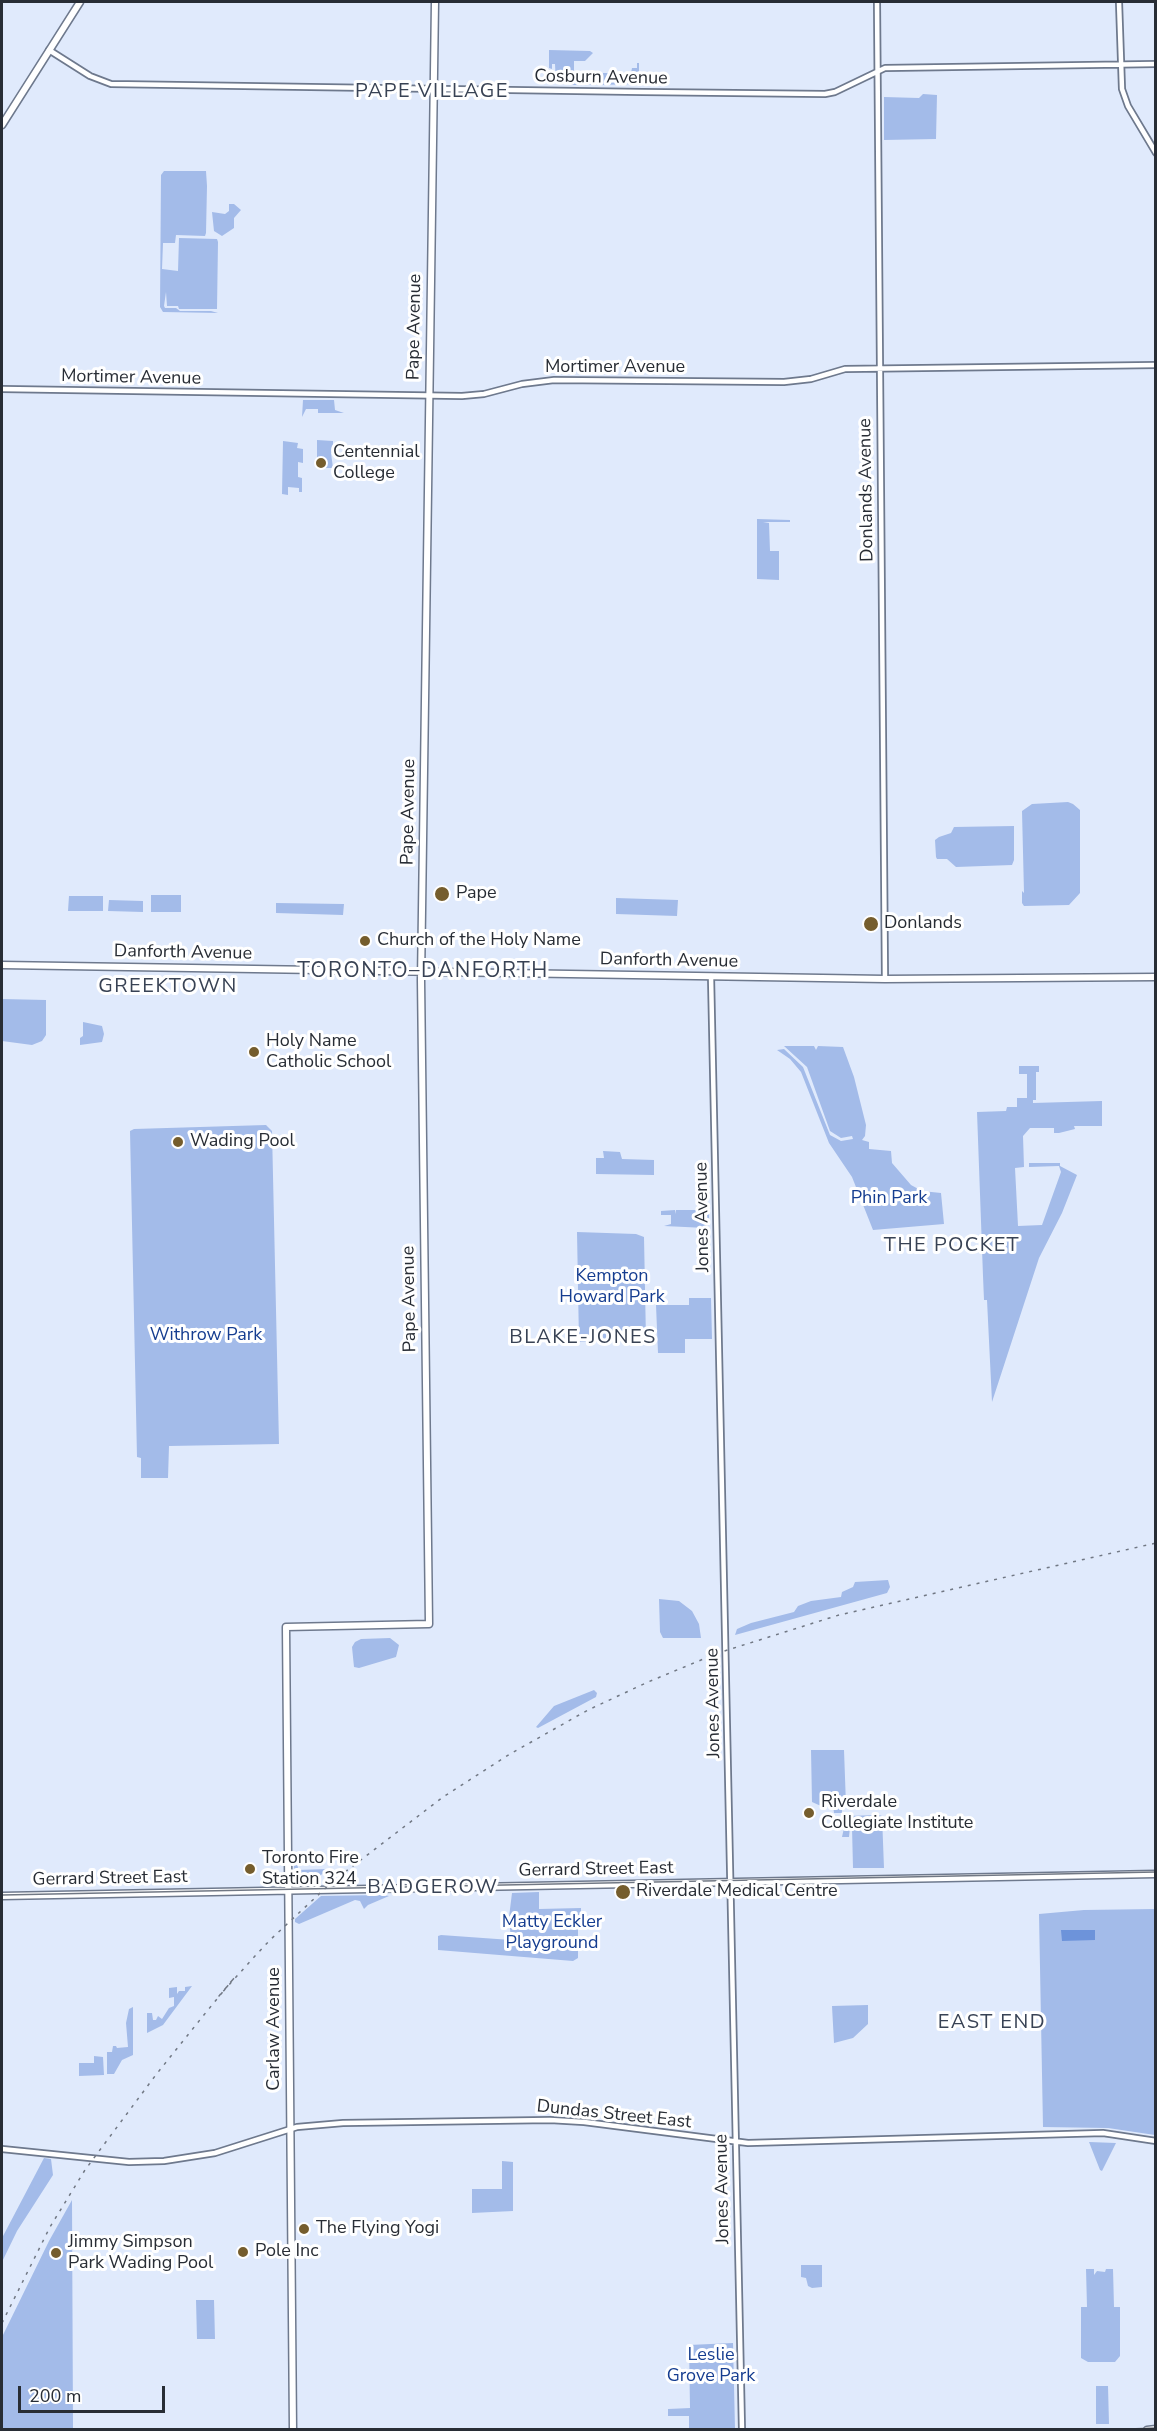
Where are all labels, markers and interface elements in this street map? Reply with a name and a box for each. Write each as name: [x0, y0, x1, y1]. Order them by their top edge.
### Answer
street label: Cosburn Avenue: [534, 66, 668, 90]
district label: PAPE VILLAGE: [355, 80, 509, 104]
street label: Pape Avenue: [403, 274, 427, 380]
street label: Mortimer Avenue: [545, 357, 685, 379]
street label: Mortimer Avenue: [61, 366, 201, 390]
street label: Donlands Avenue: [855, 418, 879, 562]
place label: Centennial College: [333, 442, 420, 484]
marker: Centennial College: [314, 456, 328, 470]
street label: Pape Avenue: [397, 759, 421, 865]
place label: Pape: [456, 883, 497, 905]
marker: Pape: [433, 885, 451, 903]
place label: Donlands: [884, 913, 962, 935]
marker: Donlands: [862, 915, 880, 933]
place label: Church of the Holy Name: [377, 930, 581, 952]
marker: Church of the Holy Name: [358, 934, 372, 948]
street label: Danforth Avenue: [114, 941, 252, 965]
street label: Danforth Avenue: [600, 949, 738, 973]
district label: TORONTO–DANFORTH: [297, 959, 549, 985]
district label: GREEKTOWN: [98, 975, 238, 999]
place label: Holy Name Catholic School: [266, 1031, 391, 1074]
marker: Holy Name Catholic School: [247, 1045, 261, 1059]
place label: Wading Pool: [190, 1131, 295, 1153]
marker: Wading Pool: [171, 1135, 185, 1149]
street label: Jones Avenue: [691, 1162, 715, 1272]
park label: Phin Park: [851, 1188, 927, 1210]
district label: THE POCKET: [884, 1234, 1020, 1258]
street label: Pape Avenue: [398, 1246, 422, 1352]
park label: Kempton Howard Park: [559, 1266, 665, 1308]
park label: Withrow Park: [150, 1325, 262, 1347]
district label: BLAKE-JONES: [509, 1326, 657, 1350]
street label: Jones Avenue: [702, 1648, 726, 1758]
place label: Riverdale Collegiate Institute: [821, 1792, 973, 1834]
marker: Riverdale Collegiate Institute: [802, 1806, 816, 1820]
place label: Toronto Fire Station 324: [262, 1848, 359, 1890]
street label: Gerrard Street East: [518, 1858, 674, 1882]
marker: Toronto Fire Station 324: [243, 1862, 257, 1876]
street label: Gerrard Street East: [32, 1867, 188, 1891]
district label: BADGEROW: [367, 1876, 499, 1900]
place label: Riverdale Medical Centre: [636, 1881, 838, 1903]
marker: Riverdale Medical Centre: [614, 1883, 632, 1901]
park label: Matty Eckler Playground: [502, 1912, 602, 1954]
street label: Carlaw Avenue: [264, 1967, 286, 2091]
district label: EAST END: [938, 2011, 1046, 2035]
street label: Dundas Street East: [536, 2096, 692, 2134]
street label: Jones Avenue: [711, 2134, 735, 2244]
place label: The Flying Yogi: [316, 2218, 439, 2240]
marker: The Flying Yogi: [297, 2222, 311, 2236]
place label: Jimmy Simpson Park Wading Pool: [68, 2232, 213, 2274]
place label: Pole Inc: [255, 2241, 319, 2263]
marker: Pole Inc: [236, 2245, 250, 2259]
marker: Jimmy Simpson Park Wading Pool: [49, 2246, 63, 2260]
park label: Leslie Grove Park: [667, 2345, 755, 2388]
scale bar: [21, 2374, 168, 2412]
text: 200 m: [29, 2384, 81, 2408]

